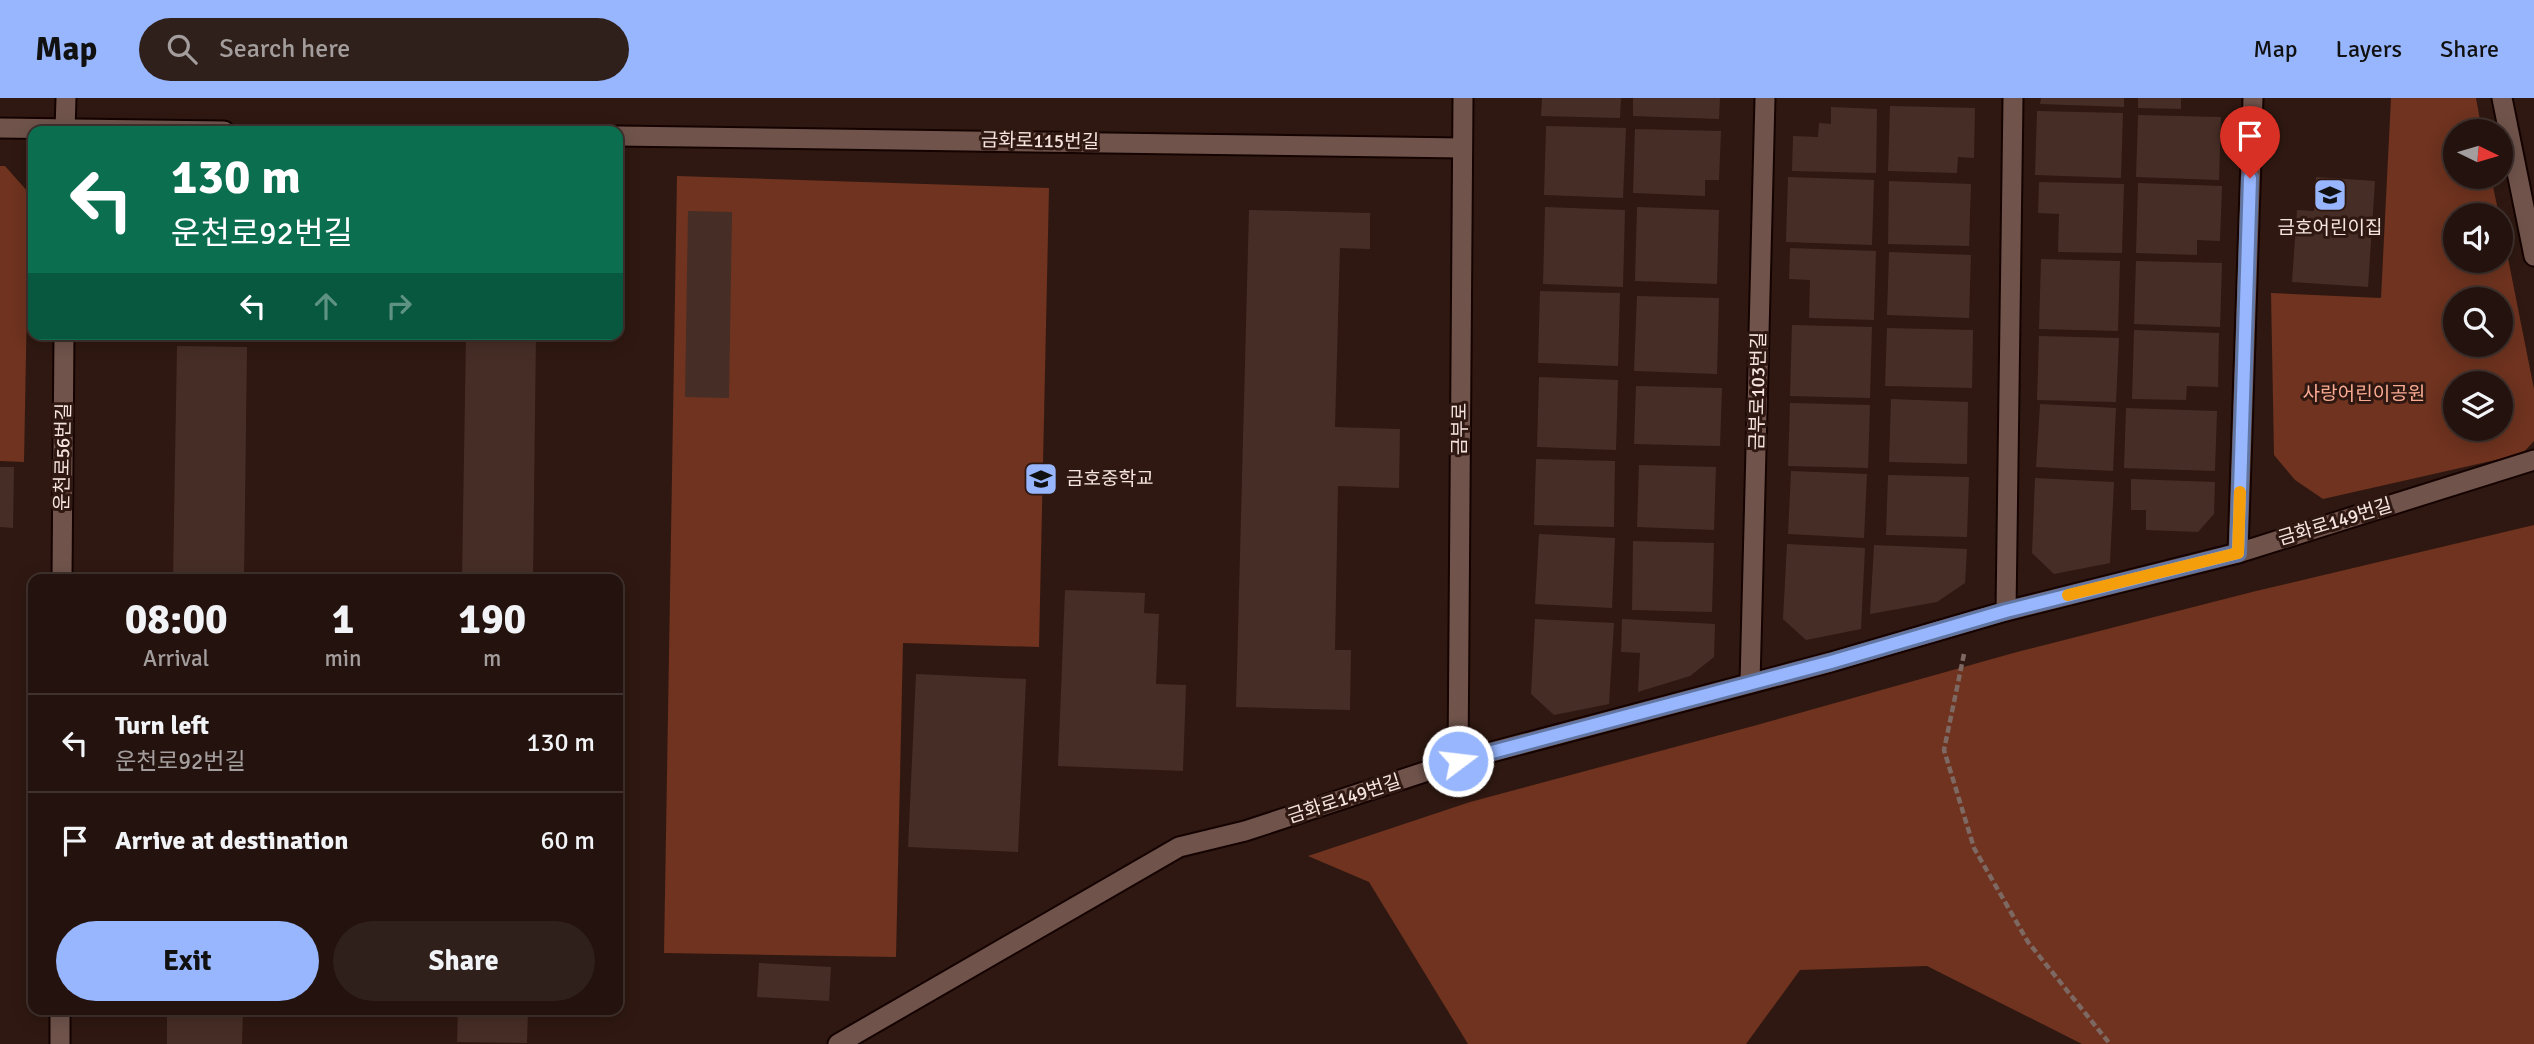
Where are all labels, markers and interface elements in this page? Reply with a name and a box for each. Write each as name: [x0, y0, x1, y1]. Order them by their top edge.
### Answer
search box: [139, 18, 629, 81]
text: Map: [35, 29, 97, 70]
icon: search: [163, 30, 201, 68]
text: Search here: [219, 33, 350, 65]
text: Map: [2253, 34, 2298, 64]
text: Layers: [2336, 34, 2402, 64]
text: Share: [2440, 34, 2499, 64]
pin: [2220, 106, 2280, 178]
icon: arrive: [2231, 117, 2269, 155]
north arrow: [2443, 119, 2513, 189]
map controls: [2443, 119, 2513, 441]
street label: 금화로115번길: [981, 128, 1099, 154]
text: 130 m: [171, 147, 301, 207]
icon: left: [56, 154, 147, 245]
school or university icon: 금호어린이집: [2311, 176, 2349, 214]
button: sound: [2443, 203, 2513, 273]
text: 운천로92번길: [171, 214, 353, 253]
place label: 금호어린이집: [2278, 216, 2382, 240]
icon: left: [234, 287, 272, 325]
icon: ahead: [307, 287, 345, 325]
icon: right: [380, 287, 418, 325]
button: search: [2443, 287, 2513, 357]
street label: 금부로103번길: [1745, 332, 1771, 450]
button: layers: [2443, 371, 2513, 441]
park label: 사랑어린이공원: [2303, 382, 2425, 406]
street label: 운천로56번길: [50, 403, 76, 511]
street label: 금부로: [1448, 403, 1472, 455]
school or university icon: 금호중학교: [1022, 460, 1060, 498]
place label: 금호중학교: [1066, 467, 1153, 491]
street label: 금화로149번길: [2275, 493, 2395, 551]
text: 08:00: [125, 594, 228, 645]
text: 1: [332, 594, 354, 645]
text: 190: [458, 594, 526, 645]
text: Arrival: [143, 644, 209, 673]
text: min: [324, 644, 362, 673]
text: m: [483, 644, 501, 673]
text: Turn left: [115, 710, 209, 742]
icon: left: [56, 724, 94, 762]
position arrow: [1421, 724, 1495, 798]
text: 130 m: [526, 727, 595, 759]
text: 운천로92번길: [115, 747, 246, 776]
street label: 금화로149번길: [1284, 769, 1404, 829]
icon: arrive: [56, 822, 94, 860]
text: Arrive at destination: [115, 825, 348, 857]
text: 60 m: [540, 825, 595, 857]
button: Exit: [56, 921, 319, 1001]
button: Share: [333, 921, 595, 1001]

